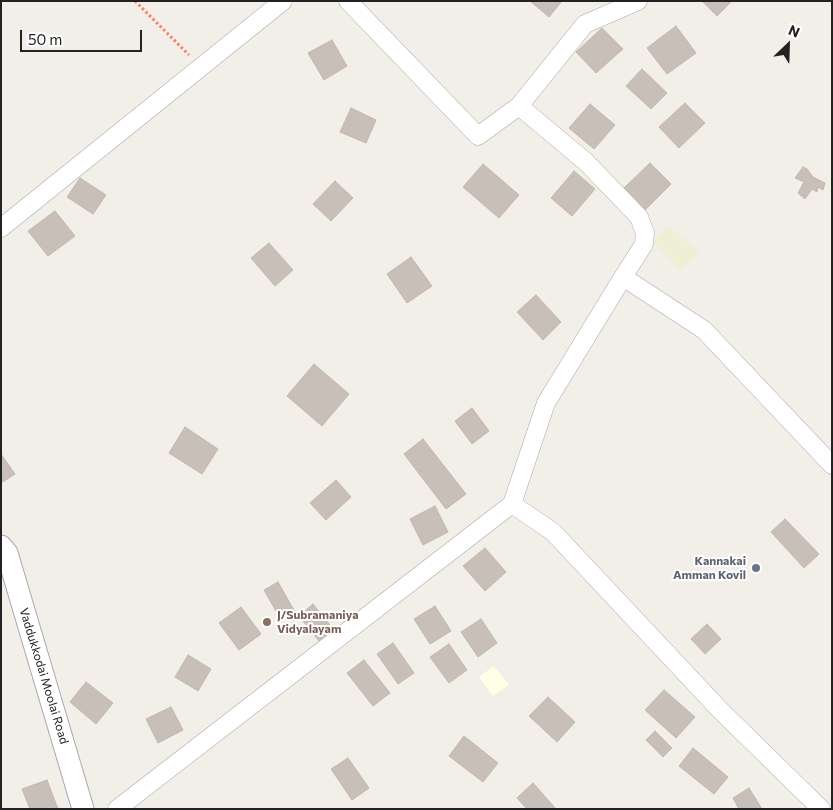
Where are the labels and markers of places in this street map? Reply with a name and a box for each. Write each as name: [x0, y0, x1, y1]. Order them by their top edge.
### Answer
place label: Kannakai Amman Kovil: [673, 554, 746, 582]
marker: Kannakai Amman Kovil: [750, 562, 762, 574]
place label: J/Subramaniya Vidyalayam: [277, 608, 358, 636]
marker: J/Subramaniya Vidyalayam: [261, 616, 273, 628]

